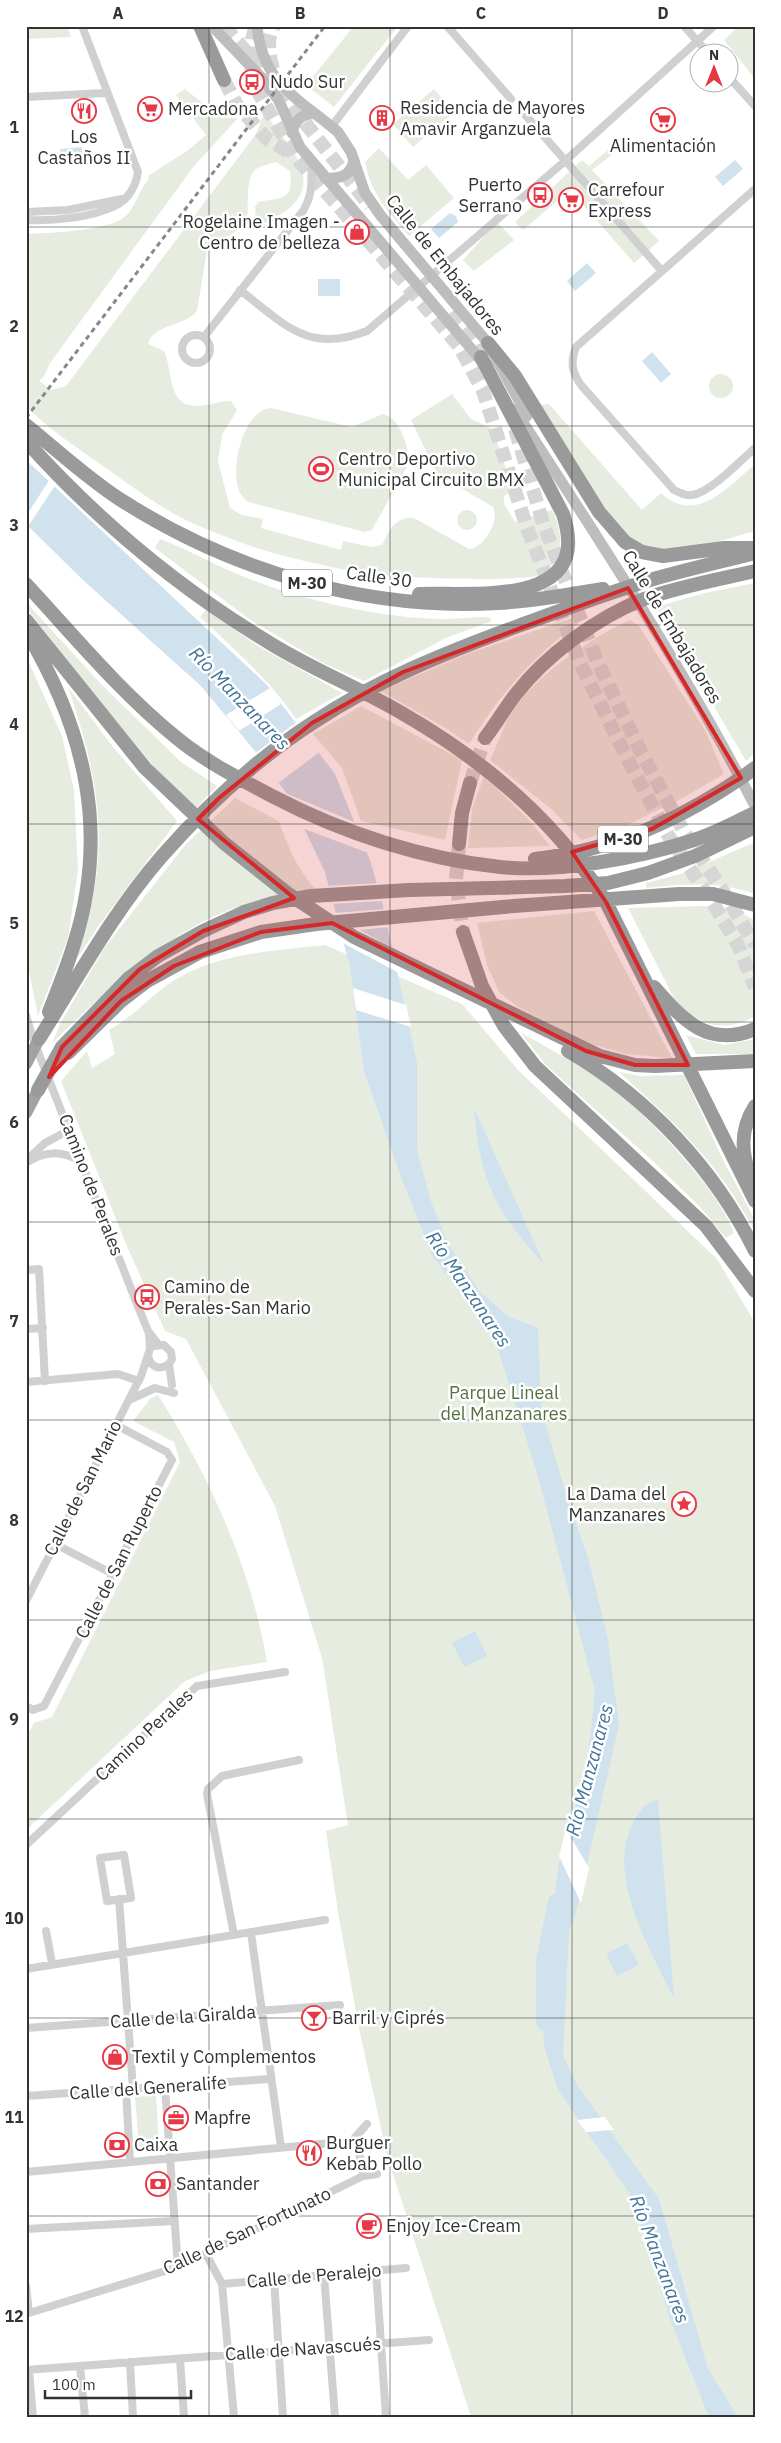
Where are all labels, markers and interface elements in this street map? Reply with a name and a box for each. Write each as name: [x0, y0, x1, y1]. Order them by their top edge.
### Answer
text: A: [113, 3, 124, 23]
text: B: [295, 3, 306, 23]
text: C: [476, 3, 486, 23]
text: D: [657, 3, 669, 23]
north arrow: [688, 42, 738, 92]
text: N: [709, 46, 719, 64]
bus stop icon: Nudo Sur: [239, 69, 265, 95]
place label: Nudo Sur: [270, 70, 345, 93]
supermarket icon: Mercadona: [137, 96, 163, 122]
place label: Residencia de Mayores Amavir Arganzuela: [400, 96, 585, 140]
place label: Mercadona: [168, 97, 258, 120]
restaurant icon: Los Castaños II: [71, 98, 97, 124]
building icon: Residencia de Mayores Amavir Arganzuela: [369, 105, 395, 131]
supermarket icon: Alimentación: [650, 107, 676, 133]
text: 1: [9, 117, 19, 137]
place label: Los Castaños II: [37, 125, 131, 169]
place label: Alimentación: [610, 134, 716, 157]
place label: Puerto Serrano: [459, 173, 522, 217]
place label: Carrefour Express: [588, 178, 665, 222]
bus stop icon: Puerto Serrano: [527, 182, 553, 208]
supermarket icon: Carrefour Express: [558, 187, 584, 213]
street label: Calle de Embajadores: [381, 189, 509, 340]
place label: Rogelaine Imagen - Centro de belleza: [183, 210, 340, 254]
shop icon: Rogelaine Imagen - Centro de belleza: [344, 219, 370, 245]
text: 2: [9, 316, 19, 336]
place label: Centro Deportivo Municipal Circuito BMX: [338, 447, 524, 491]
sports icon: Centro Deportivo Municipal Circuito BMX: [308, 456, 334, 482]
text: 3: [9, 515, 19, 535]
street label: Calle de Embajadores: [617, 546, 727, 708]
street label: Calle 30: [345, 561, 413, 593]
road number: M-30: [282, 570, 332, 596]
water label: Río Manzanares: [184, 641, 296, 755]
text: 4: [9, 714, 19, 734]
road number: M-30: [598, 826, 648, 852]
text: 5: [9, 913, 19, 933]
street label: Camino de Perales: [54, 1111, 129, 1259]
text: 6: [9, 1112, 19, 1132]
water label: Río Manzanares: [421, 1226, 517, 1352]
place label: Camino de Perales-San Mario: [164, 1275, 311, 1319]
bus stop icon: Camino de Perales-San Mario: [134, 1284, 160, 1310]
text: 7: [9, 1311, 19, 1331]
park label: Parque Lineal del Manzanares: [441, 1381, 567, 1425]
street label: Calle de San Mario: [38, 1416, 127, 1559]
street label: Calle de San Ruperto: [70, 1481, 167, 1642]
place label: La Dama del Manzanares: [567, 1482, 666, 1526]
place icon: La Dama del Manzanares: [671, 1491, 697, 1517]
text: 8: [9, 1510, 19, 1530]
street label: Camino Perales: [90, 1683, 197, 1786]
water label: Río Manzanares: [560, 1701, 618, 1838]
text: 9: [9, 1709, 19, 1729]
text: 10: [4, 1908, 24, 1928]
street label: Calle de la Giralda: [109, 2000, 257, 2033]
bar icon: Barril y Ciprés: [301, 2005, 327, 2031]
place label: Barril y Ciprés: [332, 2006, 445, 2029]
shop icon: Textil y Complementos: [102, 2044, 128, 2070]
place label: Textil y Complementos: [132, 2045, 316, 2068]
street label: Calle del Generalife: [68, 2071, 228, 2104]
office icon: Mapfre: [163, 2105, 189, 2131]
place label: Mapfre: [194, 2106, 251, 2129]
text: 11: [4, 2107, 24, 2127]
place label: Burguer Kebab Pollo: [326, 2131, 422, 2175]
bank icon: Caixa: [104, 2132, 130, 2158]
place label: Caixa: [134, 2133, 178, 2156]
restaurant icon: Burguer Kebab Pollo: [296, 2140, 322, 2166]
bank icon: Santander: [145, 2171, 171, 2197]
place label: Santander: [176, 2172, 260, 2195]
street label: Calle de San Fortunato: [159, 2181, 334, 2280]
water label: Río Manzanares: [625, 2192, 695, 2327]
cafe icon: Enjoy Ice-Cream: [356, 2213, 382, 2239]
place label: Enjoy Ice-Cream: [386, 2214, 521, 2237]
street label: Calle de Peralejo: [246, 2258, 382, 2293]
text: 12: [4, 2306, 24, 2326]
street label: Calle de Navascués: [224, 2332, 382, 2365]
scale bar: [45, 2368, 191, 2400]
text: 100 m: [52, 2375, 96, 2394]

